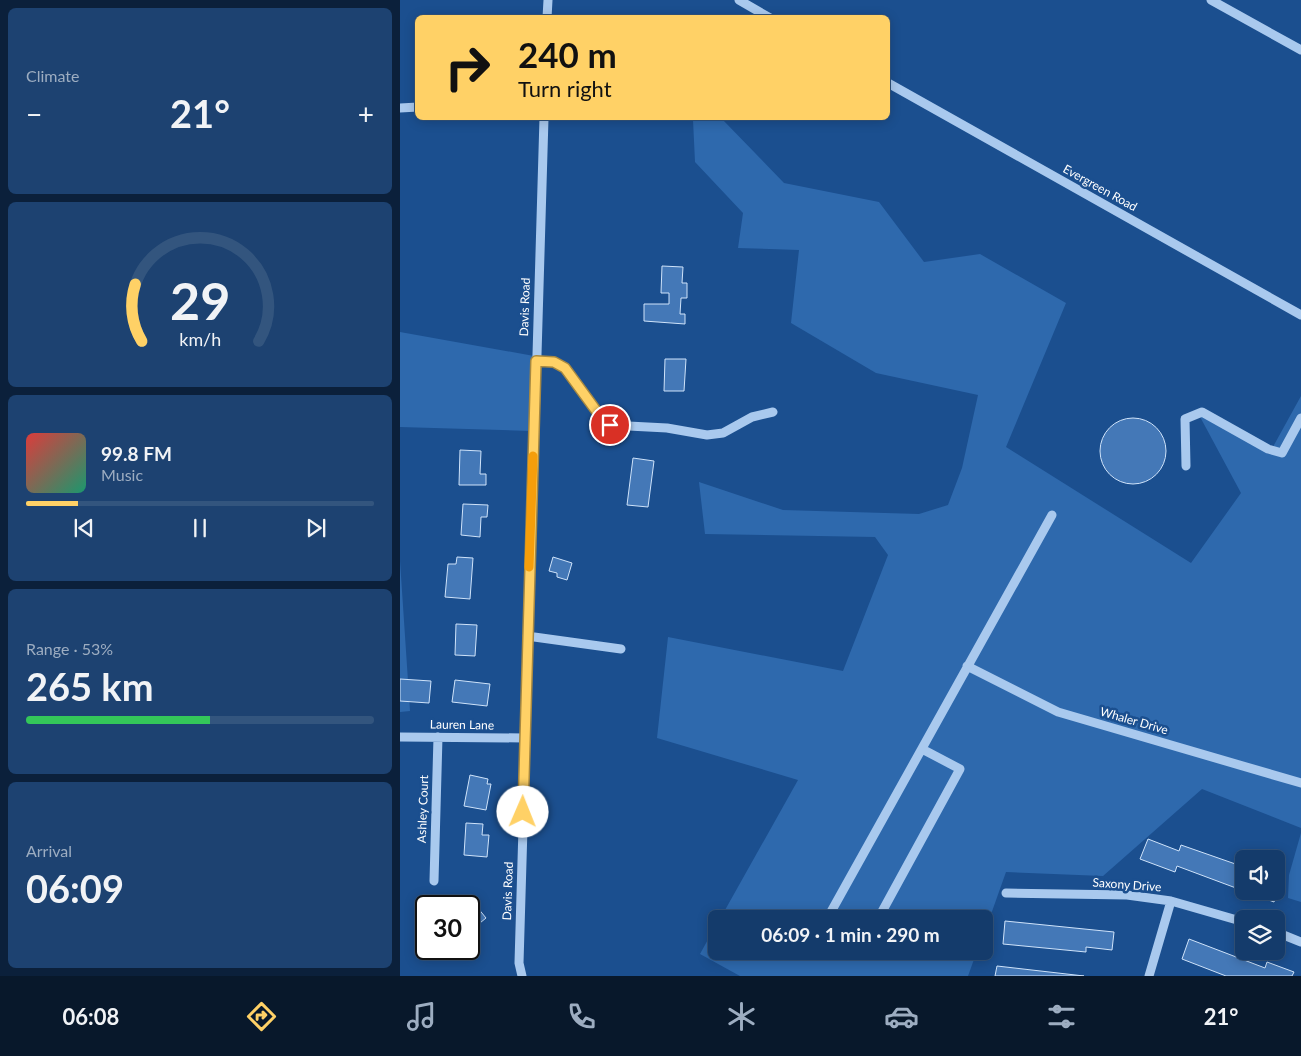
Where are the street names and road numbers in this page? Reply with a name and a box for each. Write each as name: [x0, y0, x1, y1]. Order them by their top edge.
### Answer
street label: Evergreen Road: [1060, 161, 1140, 214]
street label: Davis Road: [516, 277, 533, 337]
street label: Whaler Drive: [1098, 704, 1170, 737]
street label: Lauren Lane: [430, 716, 494, 733]
street label: Ashley Court: [414, 774, 431, 843]
street label: Davis Road: [499, 861, 516, 921]
street label: Saxony Drive: [1092, 875, 1162, 894]

